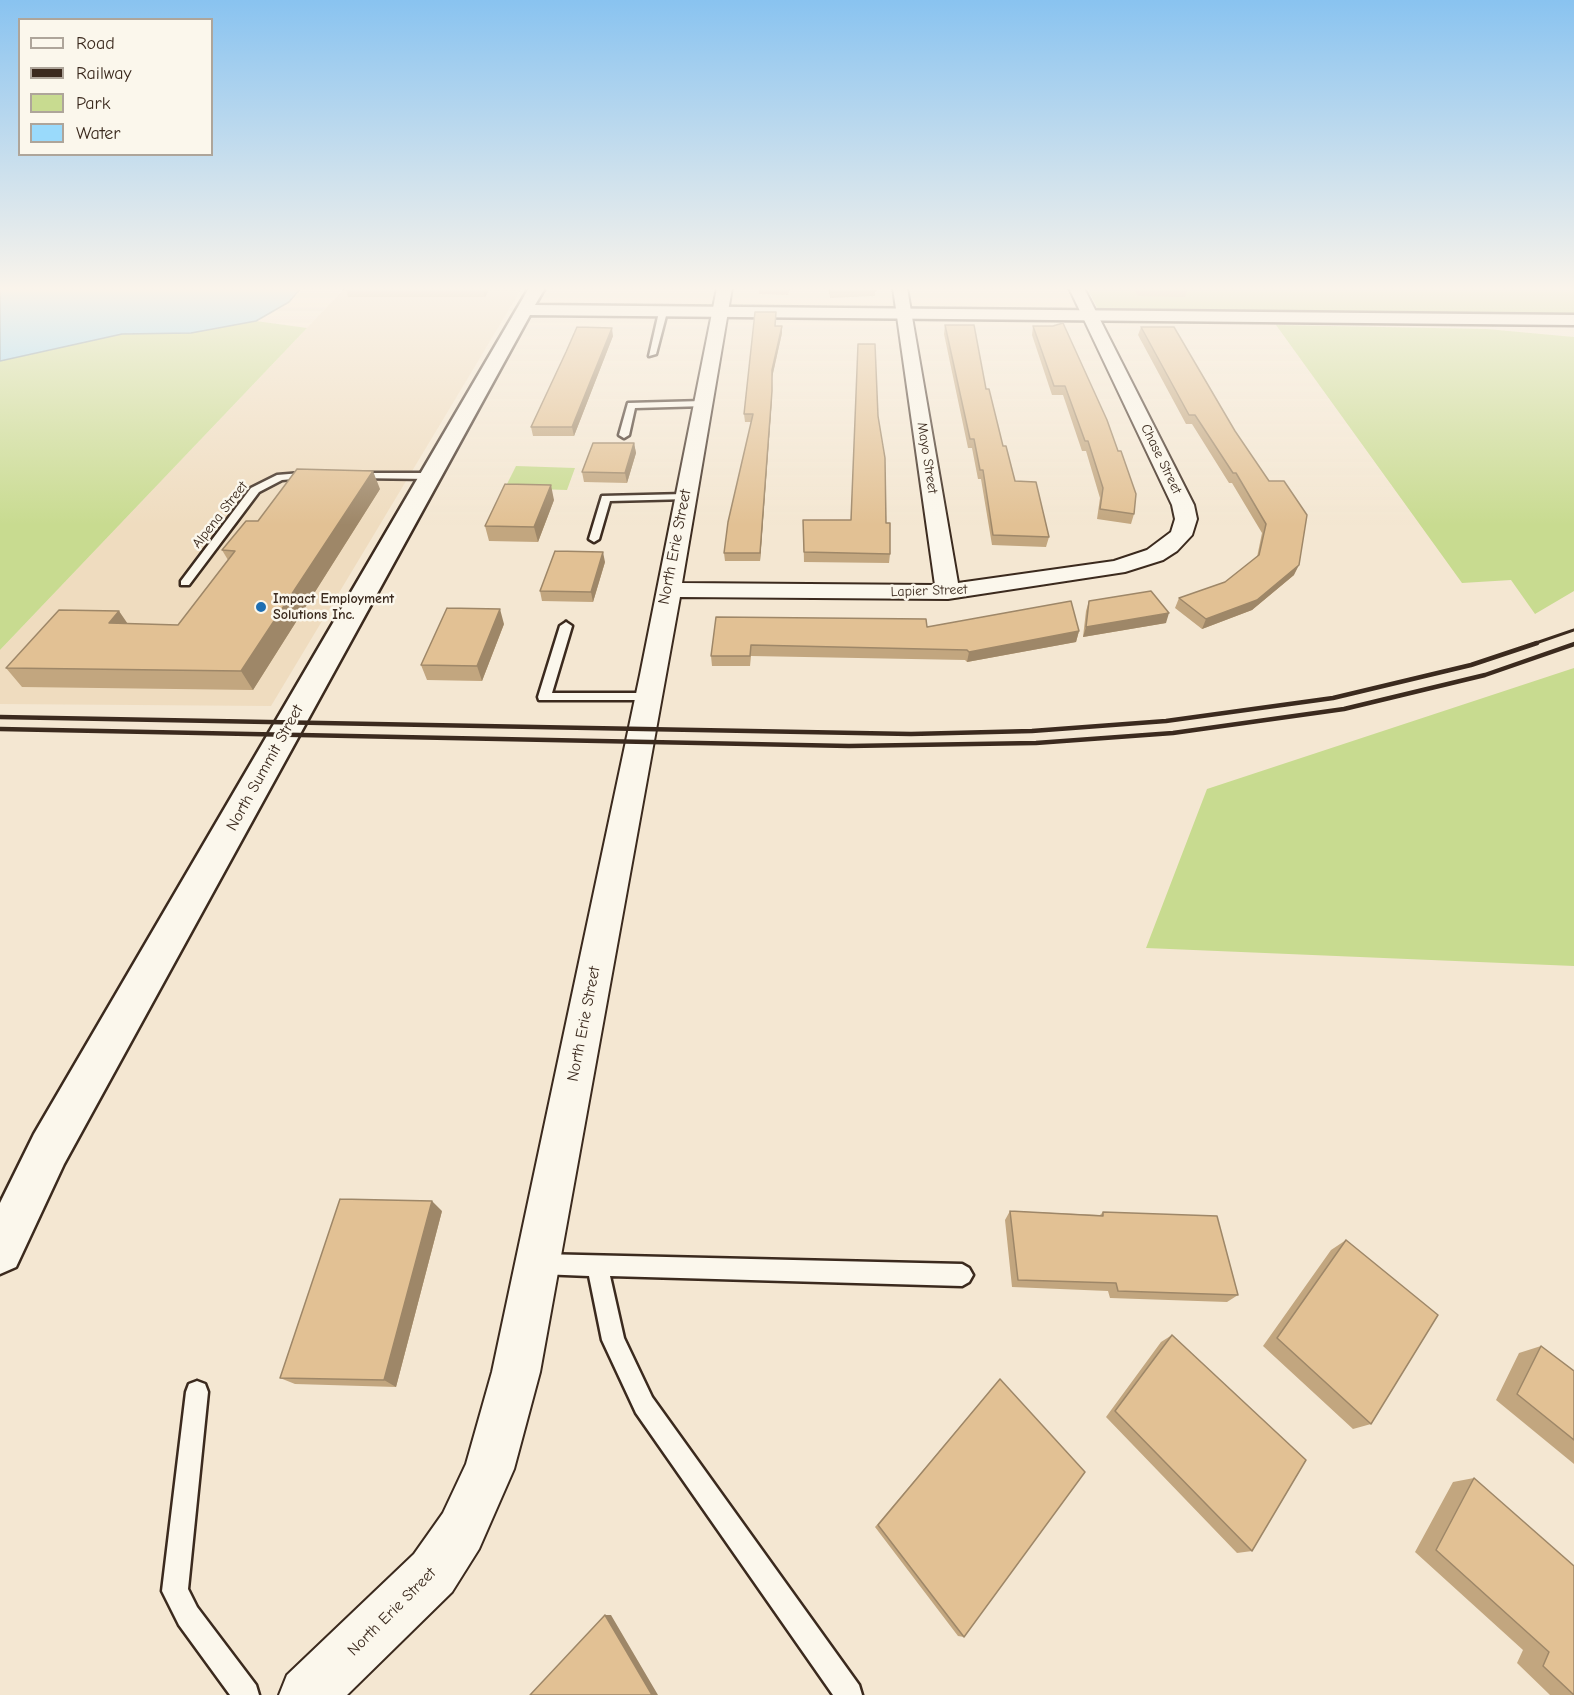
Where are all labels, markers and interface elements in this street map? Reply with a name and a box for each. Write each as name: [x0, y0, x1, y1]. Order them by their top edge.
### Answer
legend: [18, 18, 213, 156]
text: Road: [76, 33, 115, 54]
text: Railway: [76, 63, 132, 84]
text: Park: [76, 93, 110, 114]
text: Water: [76, 123, 120, 144]
street label: Mayo Street: [913, 421, 941, 495]
street label: Chase Street: [1137, 421, 1185, 497]
street label: Alpena Street: [189, 478, 251, 552]
street label: North Erie Street: [654, 488, 696, 606]
street label: Lapier Street: [890, 581, 968, 601]
place label: Impact Employment Solutions Inc.: [273, 591, 394, 624]
marker: Impact Employment Solutions Inc.: [254, 600, 268, 614]
street label: North Summit Street: [222, 702, 308, 834]
street label: North Erie Street: [563, 965, 605, 1083]
street label: North Erie Street: [344, 1564, 440, 1660]

